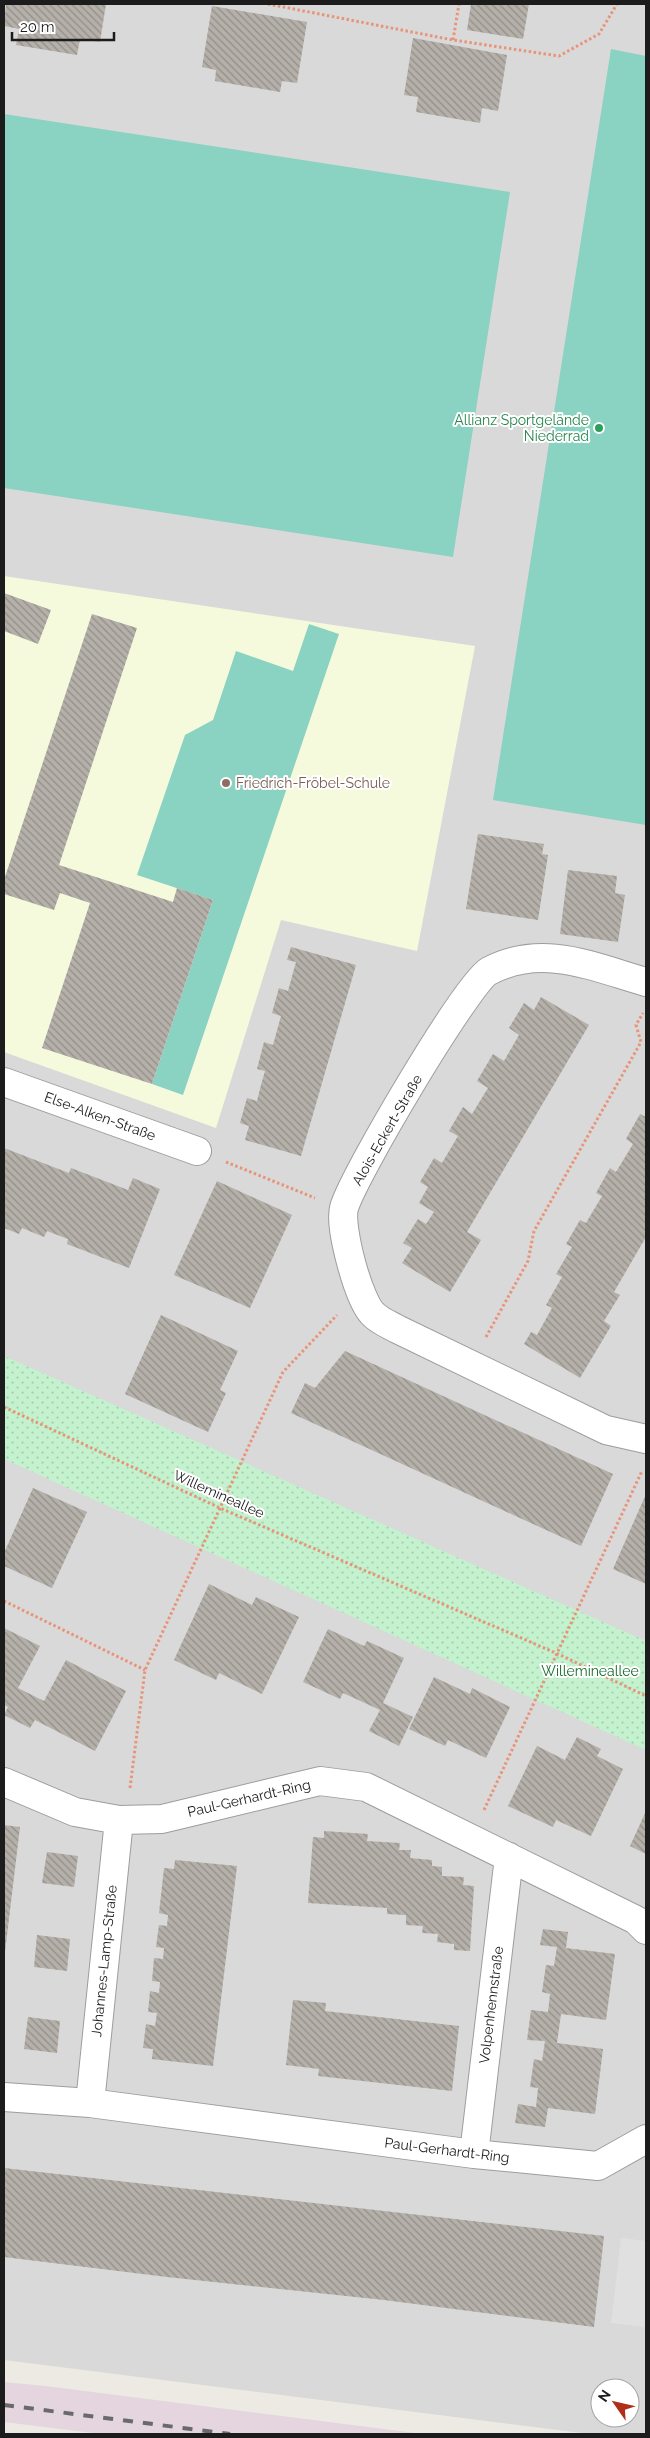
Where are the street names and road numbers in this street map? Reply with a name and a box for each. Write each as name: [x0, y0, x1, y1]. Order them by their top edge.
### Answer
street label: Alois-Eckert-Straße: [349, 1072, 425, 1188]
street label: Else-Alken-Straße: [42, 1088, 158, 1144]
street label: Willemineallee: [171, 1467, 267, 1521]
street label: Paul-Gerhardt-Ring: [186, 1776, 312, 1820]
street label: Johannes-Lamp-Straße: [88, 1884, 120, 2038]
street label: Volpenhennstraße: [476, 1945, 506, 2065]
street label: Paul-Gerhardt-Ring: [384, 2134, 510, 2166]

